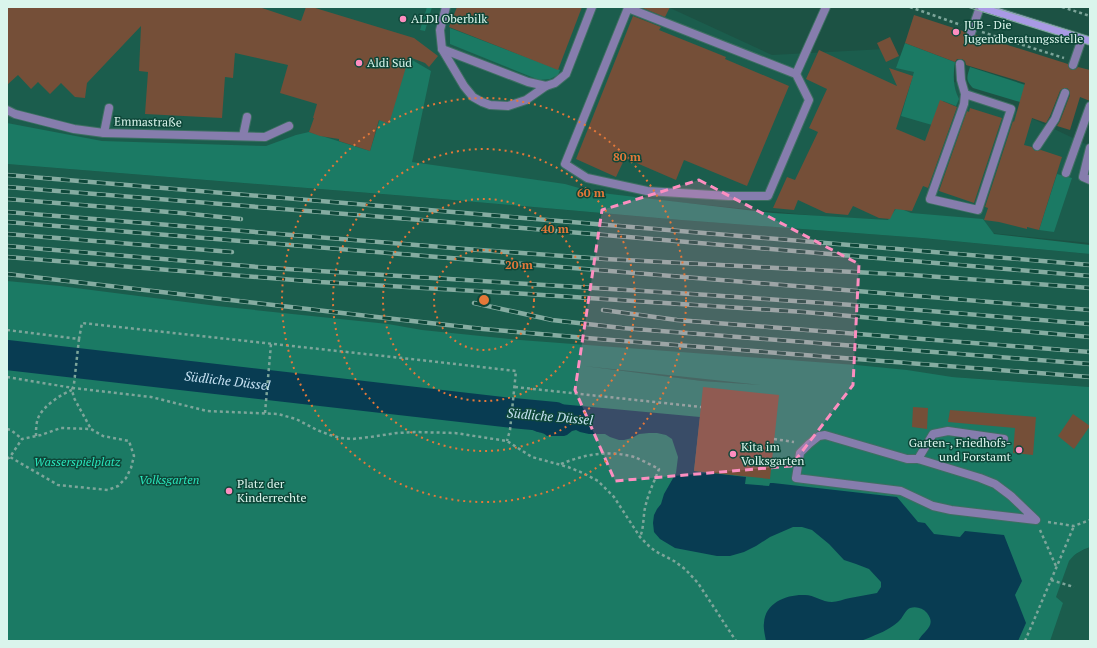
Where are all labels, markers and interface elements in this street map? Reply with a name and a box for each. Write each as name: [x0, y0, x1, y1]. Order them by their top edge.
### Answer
place label: ALDI Oberbilk: [411, 11, 488, 26]
marker: ALDI Oberbilk: [398, 14, 408, 24]
place label: JUB - Die Jugendberatungsstelle: [964, 17, 1083, 46]
marker: JUB - Die Jugendberatungsstelle: [951, 27, 961, 37]
place label: Aldi Süd: [367, 55, 412, 70]
marker: Aldi Süd: [354, 58, 364, 68]
street label: Emmastraße: [114, 113, 182, 130]
text: 80 m: [613, 149, 641, 164]
text: 60 m: [577, 185, 605, 200]
text: 40 m: [541, 221, 569, 236]
text: 20 m: [505, 257, 533, 272]
centre of rings: [477, 293, 491, 307]
water label: Südliche Düssel: [184, 366, 272, 394]
water label: Südliche Düssel: [506, 403, 594, 429]
place label: Garten-, Friedhofs- und Forstamt: [909, 435, 1012, 464]
place label: Kita im Volksgarten: [741, 439, 804, 468]
marker: Garten-, Friedhofs- und Forstamt: [1014, 445, 1024, 455]
marker: Kita im Volksgarten: [728, 449, 738, 459]
park label: Wasserspielplatz: [34, 454, 121, 469]
park label: Volksgarten: [139, 472, 199, 487]
place label: Platz der Kinderrechte: [237, 476, 307, 505]
marker: Platz der Kinderrechte: [224, 486, 234, 496]

